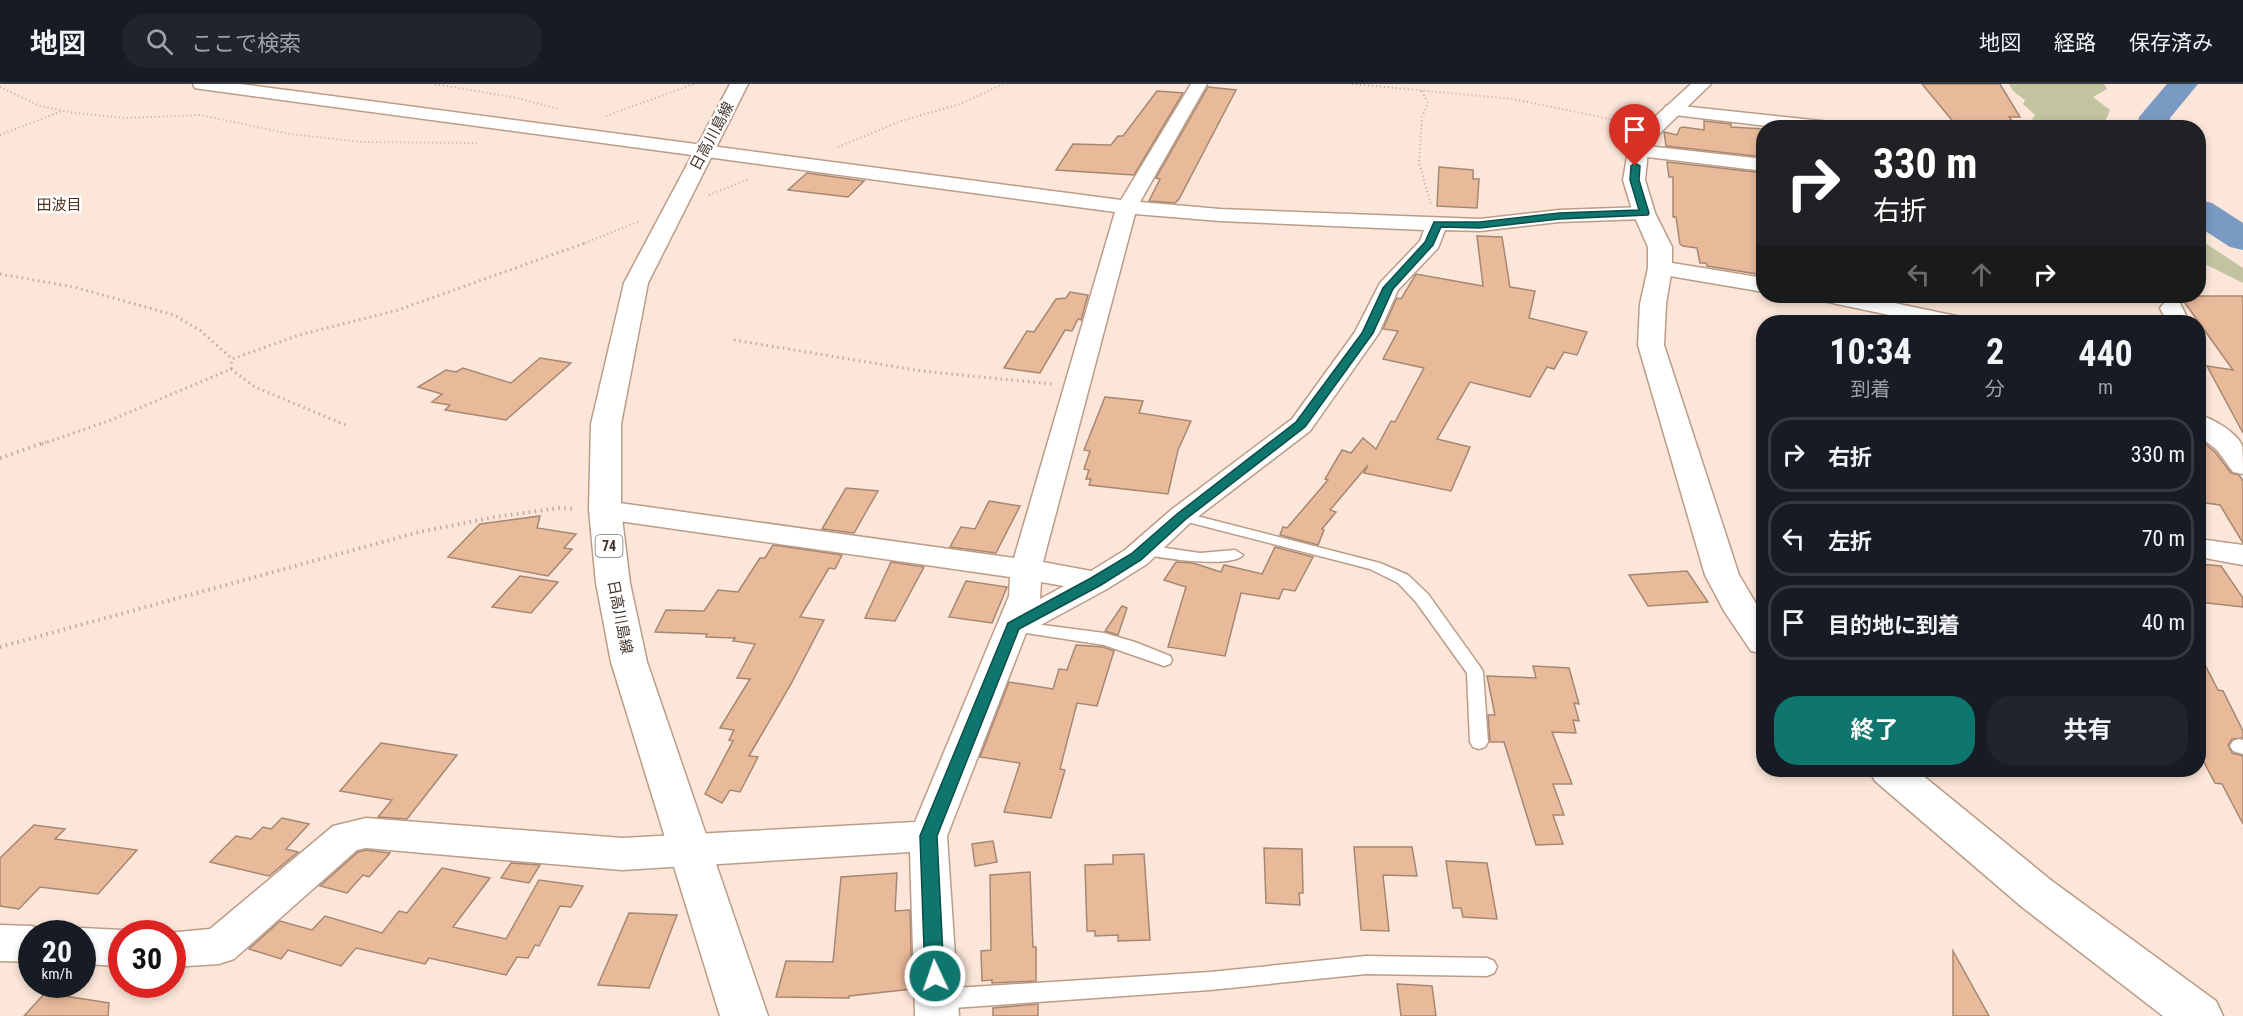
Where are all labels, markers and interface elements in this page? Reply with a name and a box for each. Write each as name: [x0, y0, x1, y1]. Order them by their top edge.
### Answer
search box: [122, 14, 542, 68]
icon: search: [143, 25, 176, 58]
text: 地図: [30, 27, 86, 60]
text: ここで検索: [191, 31, 301, 56]
text: 地図: [1979, 31, 2021, 55]
text: 経路: [2054, 31, 2096, 55]
text: 保存済み: [2129, 31, 2213, 55]
street label: 日高川島線: [686, 99, 738, 173]
pin: [1609, 104, 1660, 166]
icon: arrive: [1618, 113, 1651, 146]
text: 330 m: [1873, 139, 1978, 188]
icon: right: [1774, 144, 1852, 222]
text: 右折: [1873, 195, 1927, 227]
district label: 田波目: [36, 196, 82, 214]
icon: left: [1902, 258, 1935, 291]
icon: ahead: [1965, 258, 1998, 291]
icon: right: [2028, 258, 2061, 291]
text: 10:34: [1829, 331, 1912, 373]
text: 2: [1986, 331, 2004, 373]
text: 440: [2078, 333, 2133, 375]
text: m: [2098, 375, 2113, 399]
text: 到着: [1851, 377, 1891, 401]
text: 分: [1985, 377, 2005, 401]
icon: right: [1777, 438, 1810, 471]
text: 330 m: [2131, 442, 2185, 467]
text: 右折: [1828, 445, 1872, 470]
icon: left: [1777, 522, 1810, 555]
text: 70 m: [2142, 526, 2185, 551]
text: 左折: [1828, 529, 1872, 554]
road number: 74: [596, 535, 622, 557]
street label: 日高川島線: [604, 578, 636, 656]
icon: arrive: [1777, 606, 1810, 639]
text: 40 m: [2142, 610, 2185, 635]
text: 目的地に到着: [1828, 613, 1960, 638]
button: 終了: [1774, 696, 1975, 765]
button: 共有: [1987, 696, 2188, 765]
speed limit sign: 30: [108, 920, 186, 998]
text: 20: [42, 934, 72, 969]
position arrow: [903, 944, 967, 1008]
text: km/h: [42, 965, 72, 983]

